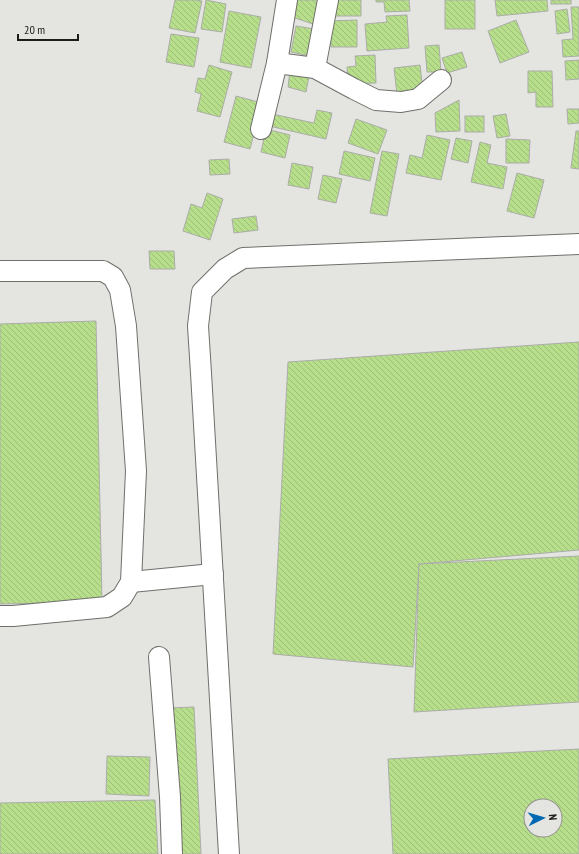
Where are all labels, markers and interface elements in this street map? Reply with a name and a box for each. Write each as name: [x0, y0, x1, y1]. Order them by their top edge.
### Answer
scale bar: [18, 16, 78, 42]
text: 20 m: [24, 22, 45, 37]
north arrow: [523, 798, 563, 838]
text: N: [546, 814, 560, 821]

